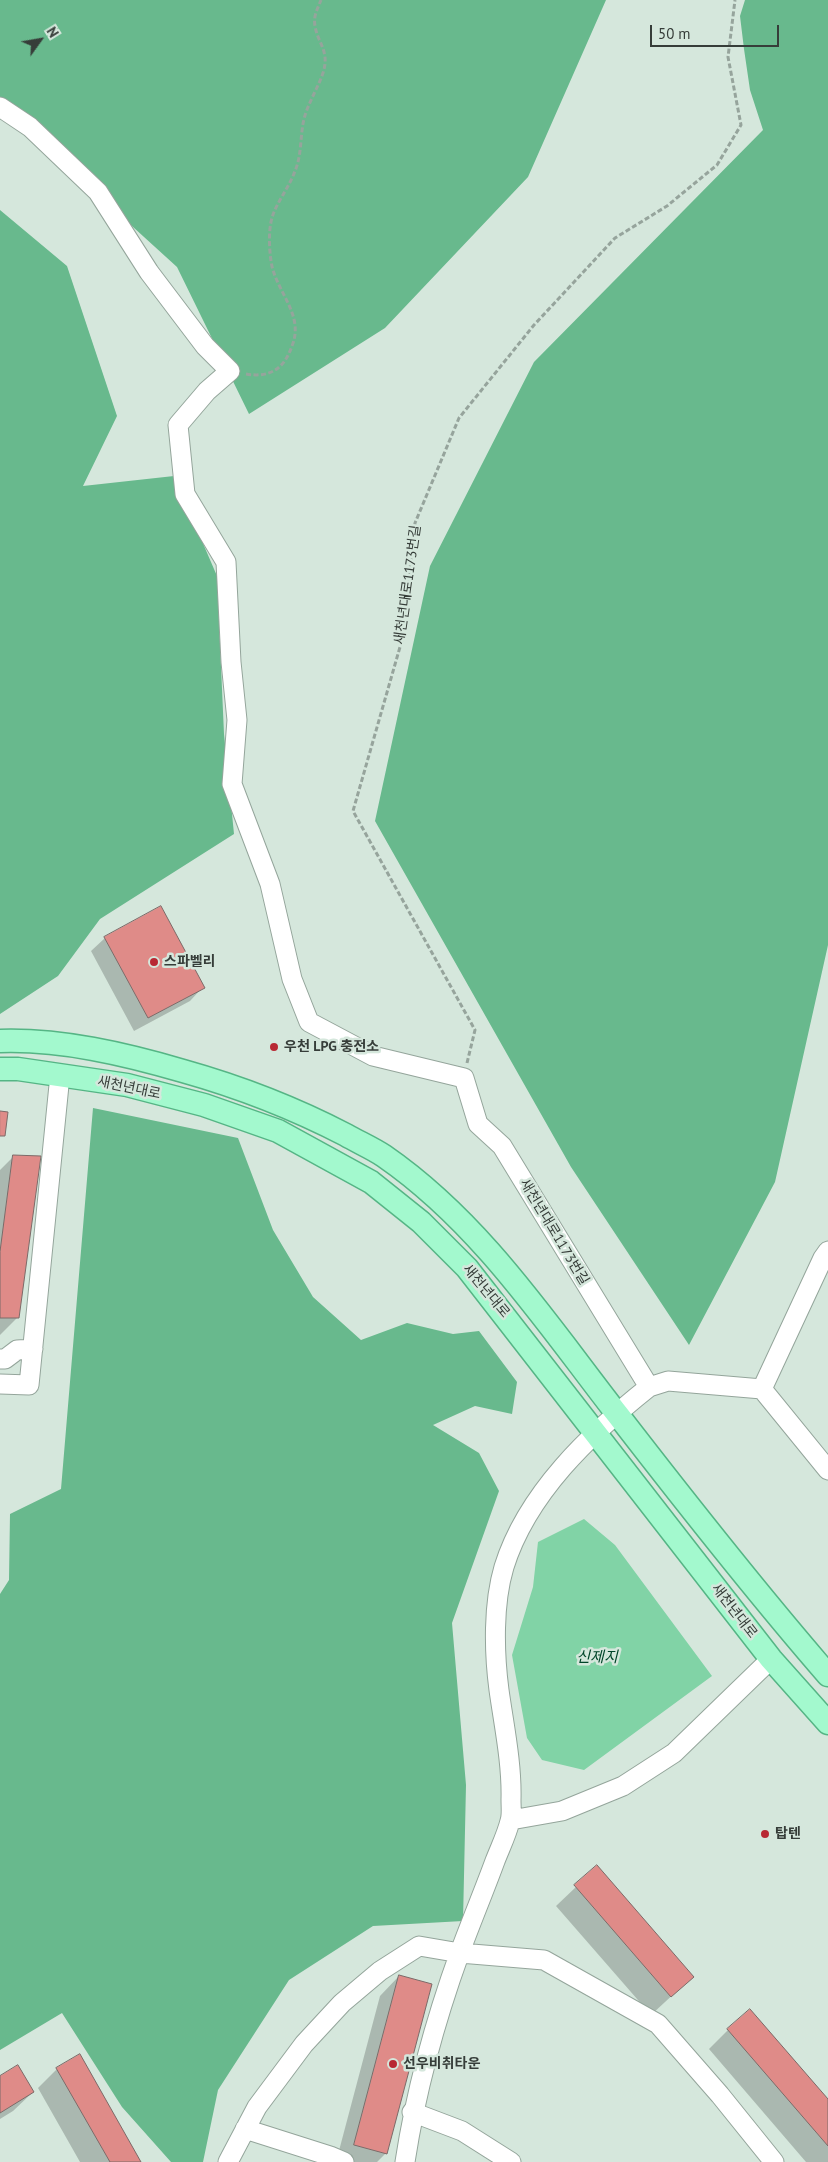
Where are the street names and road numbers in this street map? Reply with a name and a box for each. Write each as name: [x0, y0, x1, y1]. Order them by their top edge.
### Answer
street label: 새천년대로1173번길: [391, 524, 425, 646]
street label: 새천년대로: [96, 1073, 162, 1103]
street label: 새천년대로1173번길: [516, 1176, 592, 1288]
street label: 새천년대로: [459, 1261, 513, 1321]
street label: 새천년대로: [708, 1580, 760, 1642]

